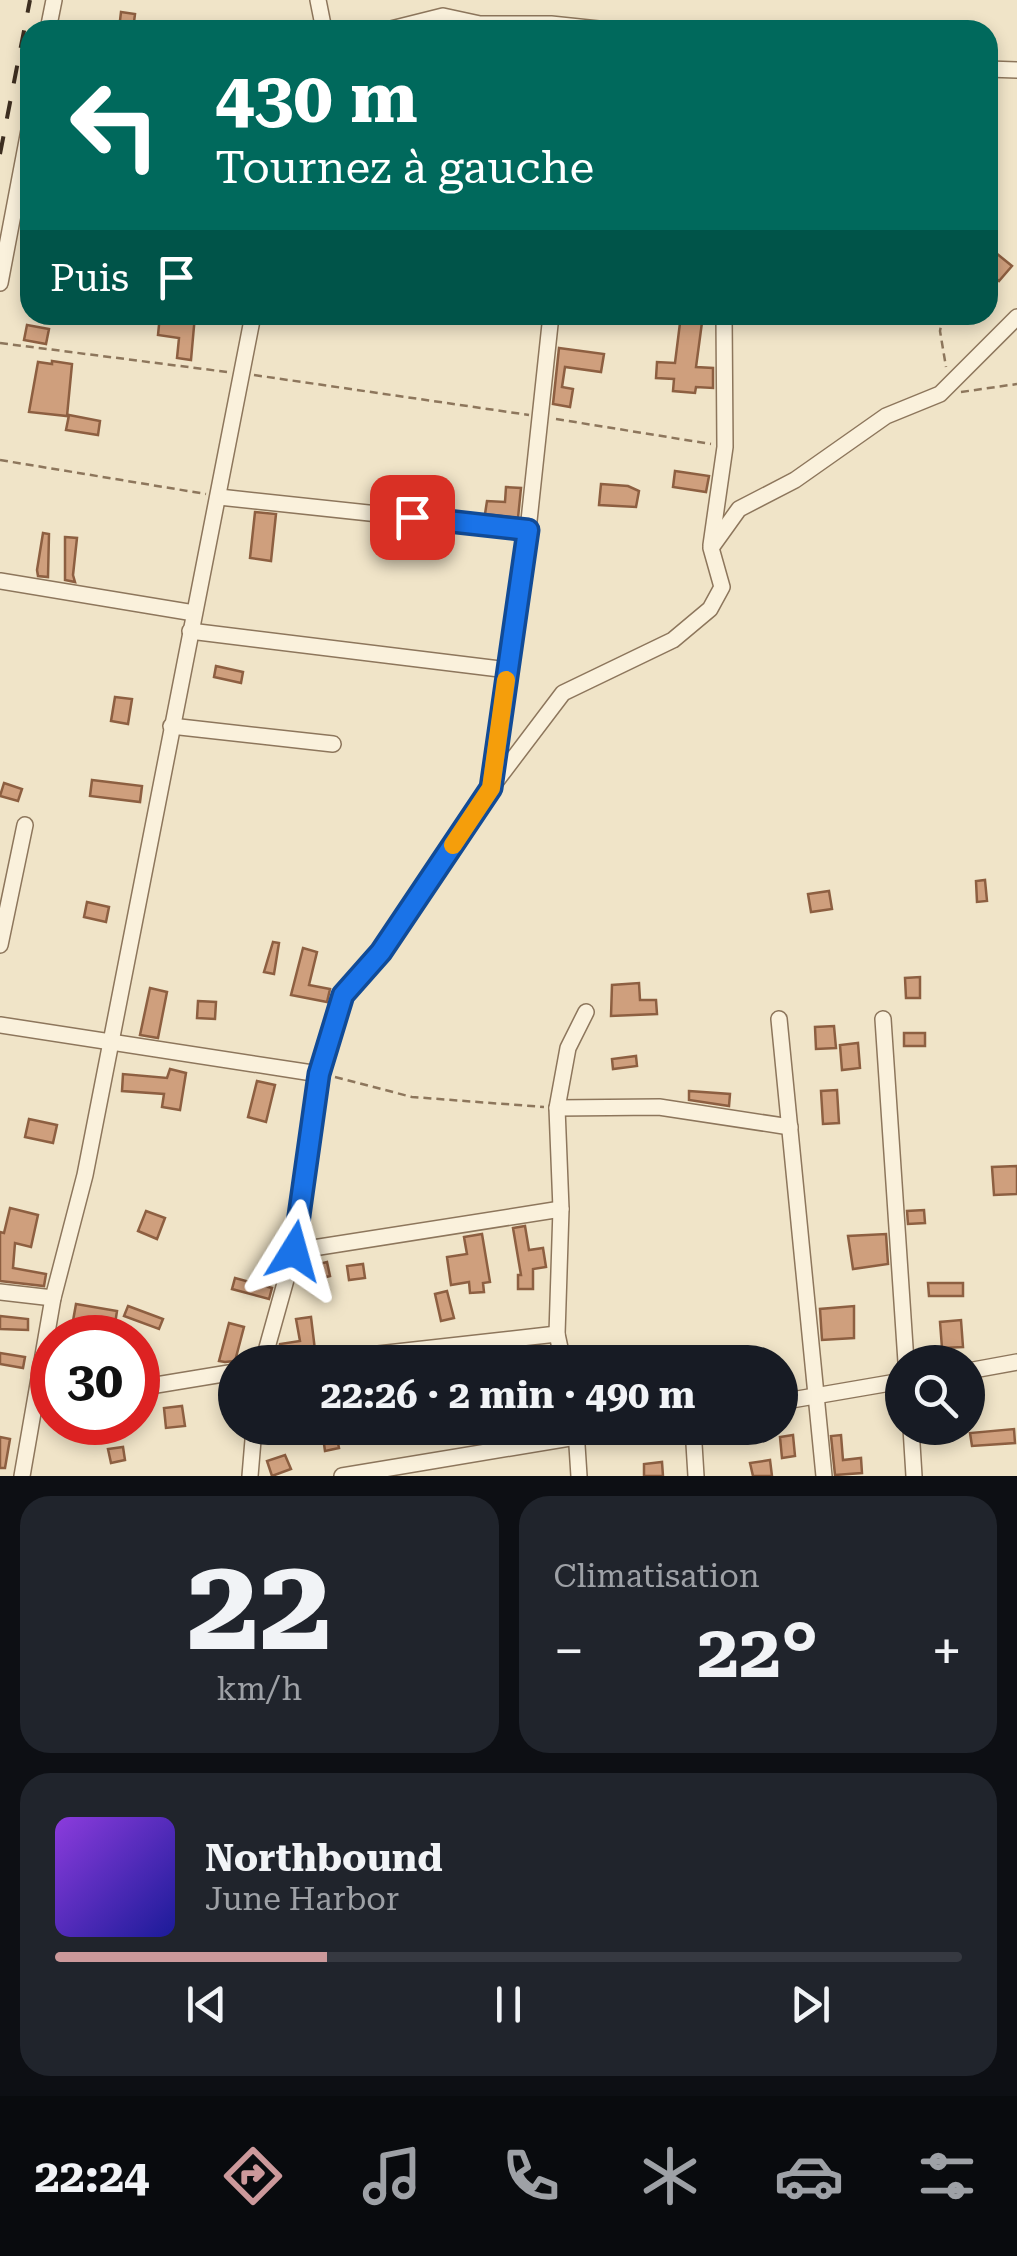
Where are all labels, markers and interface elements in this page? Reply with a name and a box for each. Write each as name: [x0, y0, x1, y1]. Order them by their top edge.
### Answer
text: 430 m: [215, 57, 418, 139]
icon: left: [50, 60, 180, 190]
text: Tournez à gauche: [215, 141, 594, 194]
icon: arrive: [149, 250, 204, 305]
text: Puis: [50, 256, 129, 300]
pin: [370, 475, 455, 560]
icon: arrive: [385, 490, 440, 545]
position arrow: [242, 1199, 346, 1303]
speed limit sign: 30: [30, 1315, 160, 1445]
map controls: [885, 1345, 985, 1445]
button: search: [885, 1345, 985, 1445]
text: 22:26 · 2 min · 490 m: [321, 1373, 695, 1417]
text: 22: [186, 1528, 332, 1681]
text: Climatisation: [554, 1557, 760, 1595]
text: 22°: [697, 1607, 818, 1695]
text: −: [554, 1619, 584, 1683]
text: +: [931, 1619, 962, 1683]
text: km/h: [216, 1670, 302, 1708]
text: Northbound: [205, 1836, 443, 1880]
text: June Harbor: [205, 1880, 399, 1918]
icon: previous: [179, 1977, 234, 2032]
icon: pause: [481, 1977, 536, 2032]
icon: next: [783, 1977, 838, 2032]
icon: directions: [218, 2141, 288, 2211]
icon: music: [357, 2141, 427, 2211]
icon: phone: [496, 2141, 566, 2211]
icon: climate: [635, 2141, 705, 2211]
icon: car: [774, 2141, 844, 2211]
icon: filters: [912, 2141, 982, 2211]
text: 22:24: [34, 2150, 149, 2203]

